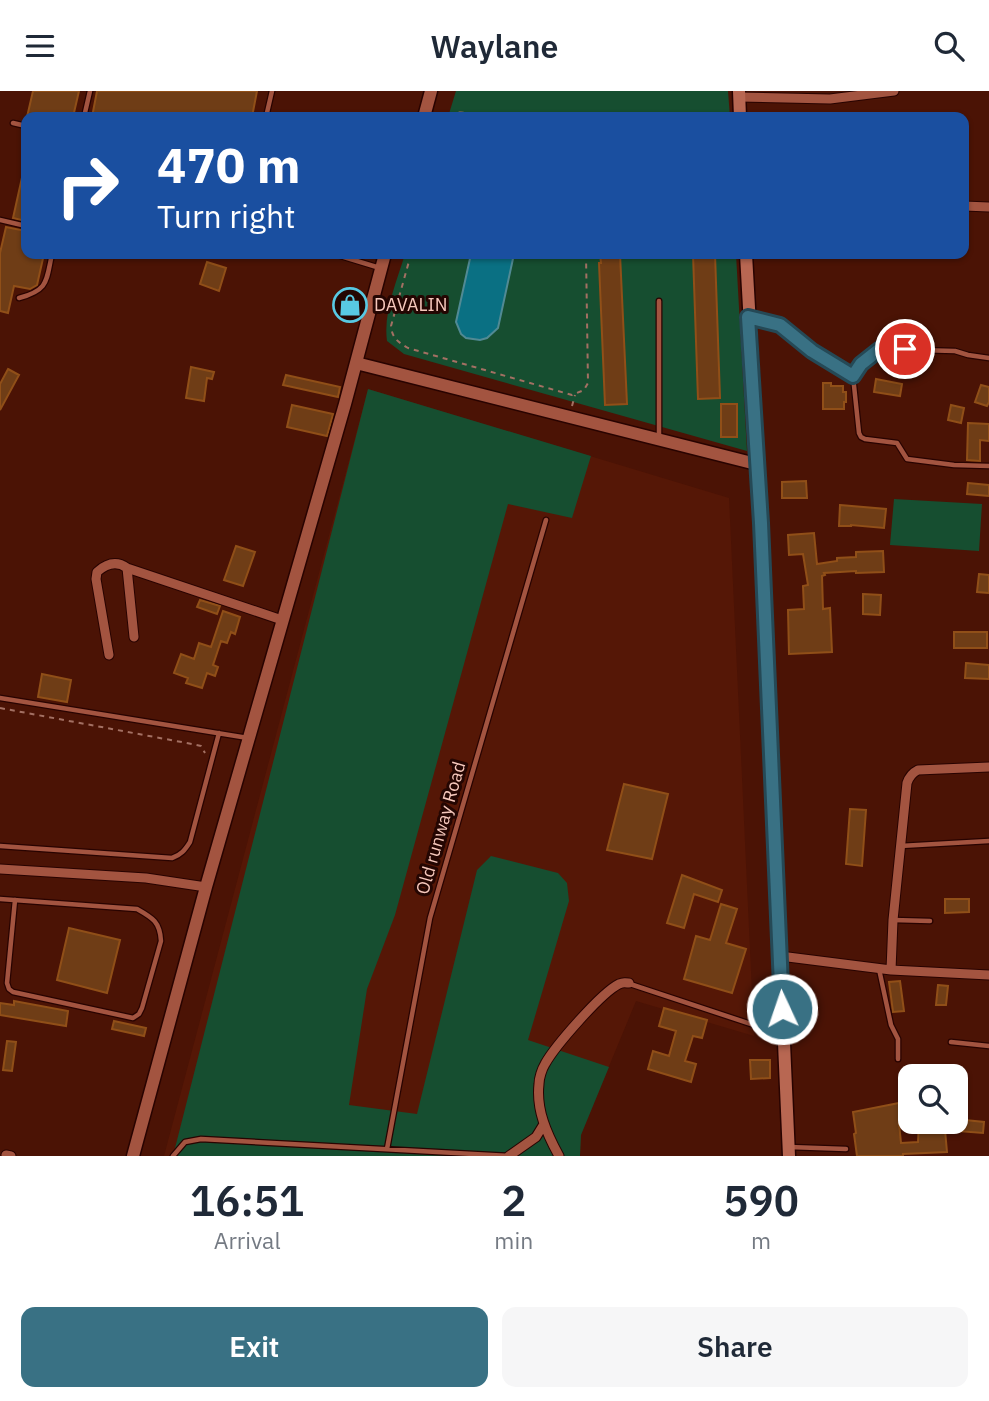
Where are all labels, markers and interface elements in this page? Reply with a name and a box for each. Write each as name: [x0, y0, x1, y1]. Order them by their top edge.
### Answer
text: Waylane: [431, 25, 558, 67]
icon: menu: [21, 27, 59, 65]
icon: search: [930, 27, 968, 65]
text: 470 m: [157, 133, 301, 196]
icon: right: [42, 140, 133, 231]
text: Turn right: [157, 195, 295, 237]
shop icon: DAVALIN: [331, 286, 369, 324]
place label: DAVALIN: [374, 293, 447, 316]
pin: [875, 319, 935, 379]
icon: arrive: [886, 330, 924, 368]
street label: Old runway Road: [411, 759, 470, 897]
position arrow: [745, 972, 819, 1046]
map controls: [898, 1064, 968, 1134]
button: search: [898, 1064, 968, 1134]
text: 16:51: [190, 1173, 304, 1228]
text: 2: [501, 1173, 526, 1228]
text: 590: [723, 1173, 799, 1228]
text: Arrival: [214, 1225, 281, 1255]
text: min: [494, 1225, 533, 1255]
text: m: [751, 1225, 771, 1255]
button: Exit: [21, 1307, 488, 1387]
button: Share: [502, 1307, 968, 1387]

